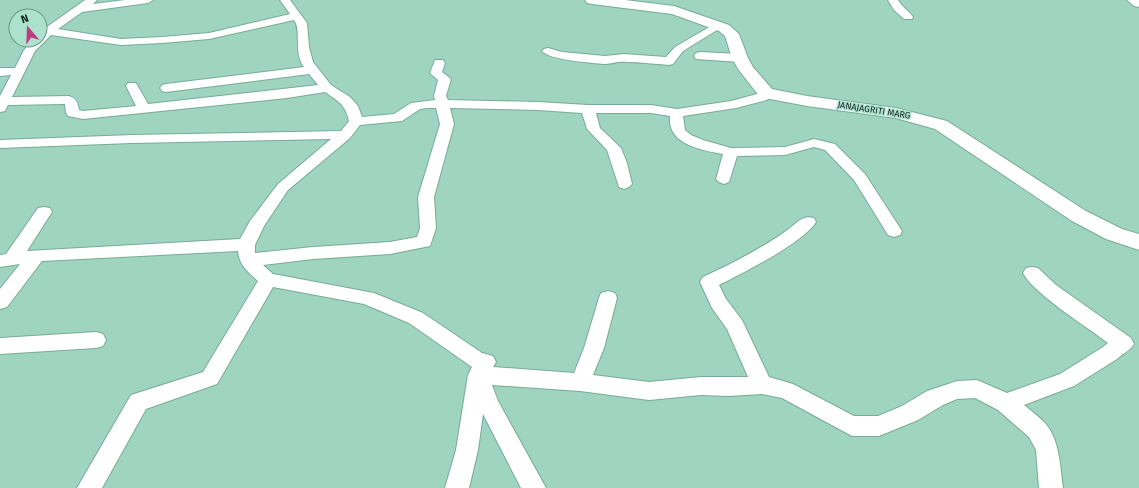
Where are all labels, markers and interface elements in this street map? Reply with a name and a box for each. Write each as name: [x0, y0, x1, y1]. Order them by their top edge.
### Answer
north arrow: [8, 8, 48, 48]
text: N: [19, 12, 30, 26]
street label: JANAJAGRITI MARG: [837, 99, 911, 121]

